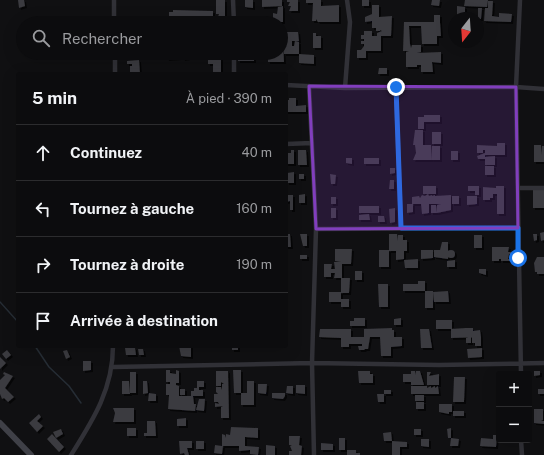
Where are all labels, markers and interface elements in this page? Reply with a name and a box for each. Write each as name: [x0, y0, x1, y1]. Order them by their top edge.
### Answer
north arrow: [448, 12, 484, 48]
search box: [16, 16, 288, 60]
icon: search: [30, 27, 52, 49]
text: Rechercher: [62, 30, 142, 47]
route end: [387, 78, 405, 96]
text: 5 min: [32, 88, 77, 108]
text: À pied · 390 m: [186, 91, 272, 106]
icon: ahead: [32, 142, 54, 164]
text: Continuez: [70, 144, 142, 161]
text: 40 m: [241, 145, 272, 160]
icon: left: [32, 198, 54, 220]
text: Tournez à gauche: [70, 200, 194, 217]
text: 160 m: [236, 201, 272, 216]
route start: [509, 249, 527, 267]
icon: right: [32, 254, 54, 276]
text: Tournez à droite: [70, 256, 184, 273]
text: 190 m: [236, 257, 272, 272]
icon: arrive: [32, 310, 54, 332]
text: Arrivée à destination: [70, 312, 218, 329]
map controls: [496, 371, 532, 443]
button: +: [496, 371, 532, 407]
button: −: [496, 407, 532, 443]

